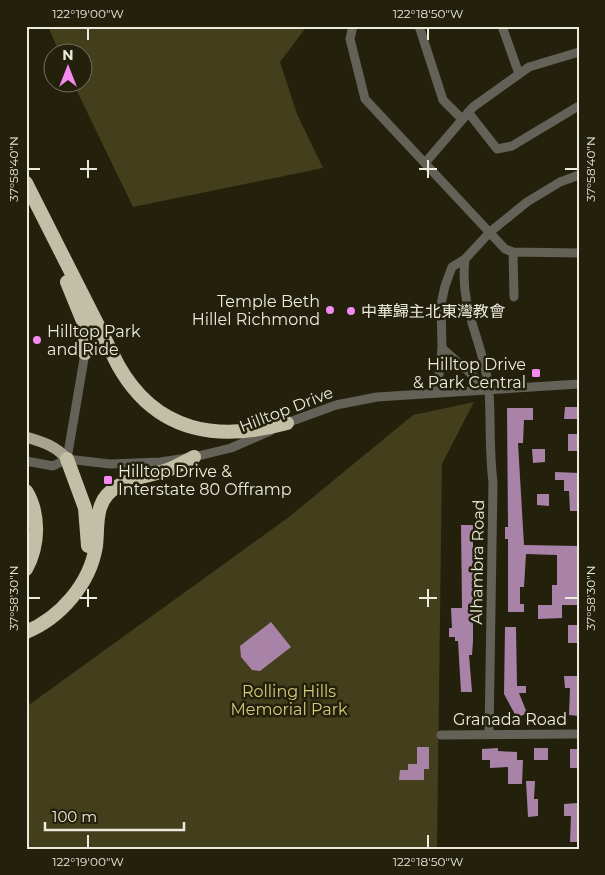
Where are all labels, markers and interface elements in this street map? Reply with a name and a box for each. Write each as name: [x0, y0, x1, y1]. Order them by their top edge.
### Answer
text: 122°19'00"W: [52, 6, 124, 21]
text: 122°18'50"W: [393, 6, 463, 21]
north arrow: [42, 42, 92, 92]
text: N: [62, 46, 74, 64]
text: 37°58'40"N: [6, 136, 21, 202]
text: 37°58'40"N: [583, 136, 598, 202]
place label: Temple Beth Hillel Richmond: [192, 292, 320, 329]
place label: 中華歸主北東灣教會: [361, 302, 505, 321]
marker: Temple Beth Hillel Richmond: [324, 304, 336, 316]
marker: 中華歸主北東灣教會: [345, 305, 357, 317]
place label: Hilltop Park and Ride: [47, 322, 141, 359]
marker: Hilltop Park and Ride: [31, 334, 43, 346]
place label: Hilltop Drive & Park Central: [413, 355, 526, 392]
marker: Hilltop Drive & Park Central: [530, 367, 542, 379]
street label: Hilltop Drive: [237, 383, 336, 436]
place label: Hilltop Drive & Interstate 80 Offramp: [118, 462, 292, 499]
marker: Hilltop Drive & Interstate 80 Offramp: [102, 474, 114, 486]
street label: Alhambra Road: [467, 499, 488, 625]
text: 37°58'30"N: [6, 566, 21, 631]
text: 37°58'30"N: [583, 566, 598, 631]
park label: Rolling Hills Memorial Park: [230, 682, 348, 719]
street label: Granada Road: [453, 710, 567, 729]
scale bar: [45, 800, 184, 832]
text: 100 m: [52, 807, 97, 826]
text: 122°19'00"W: [52, 854, 124, 869]
text: 122°18'50"W: [393, 854, 463, 869]

